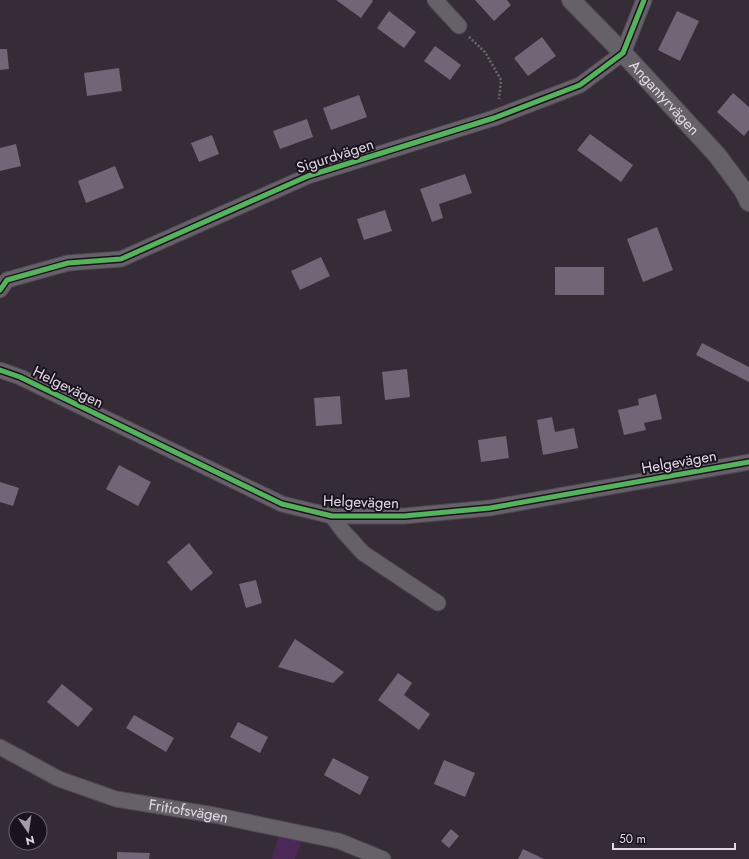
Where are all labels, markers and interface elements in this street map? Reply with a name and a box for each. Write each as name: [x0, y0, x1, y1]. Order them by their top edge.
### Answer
street label: Angantyrvägen: [624, 55, 705, 140]
street label: Sigurdvägen: [293, 133, 377, 179]
street label: Helgevägen: [29, 360, 107, 414]
street label: Helgevägen: [640, 445, 718, 479]
street label: Helgevägen: [323, 490, 399, 514]
street label: Fritiofsvägen: [147, 794, 230, 829]
north arrow: [8, 811, 48, 851]
scale bar: [613, 825, 735, 851]
text: 50 m: [619, 830, 646, 848]
text: N: [24, 832, 36, 850]

